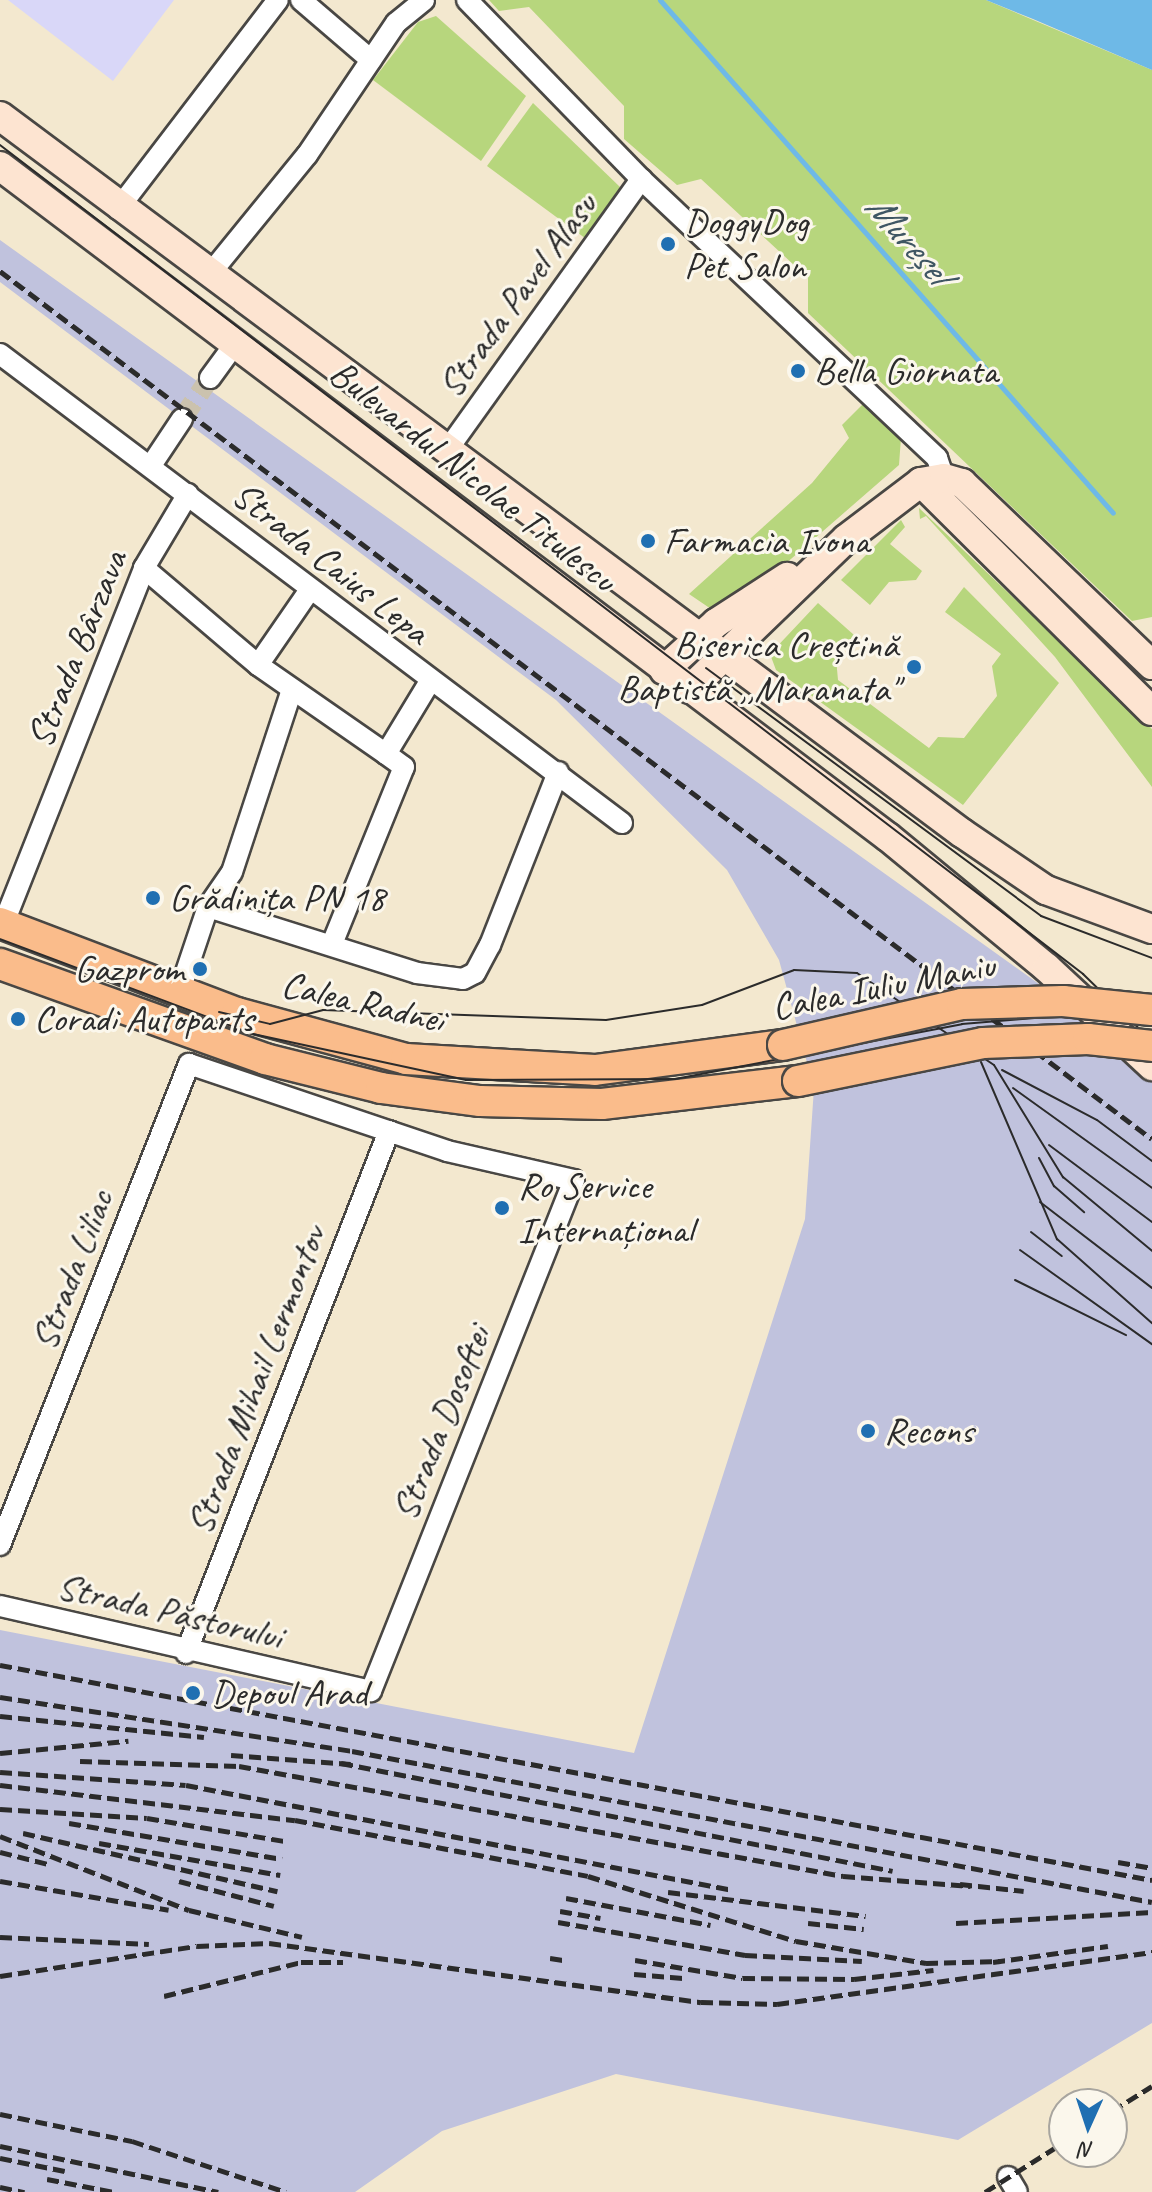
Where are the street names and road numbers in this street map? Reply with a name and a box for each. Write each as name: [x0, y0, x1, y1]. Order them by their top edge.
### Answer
street label: Strada Pavel Alasu: [427, 183, 607, 407]
street label: Bulevardul Nicolae Titulescu: [321, 350, 625, 602]
street label: Strada Caius Lepa: [223, 472, 439, 654]
street label: Strada Bârzava: [17, 544, 137, 754]
street label: Calea Iuliu Maniu: [768, 942, 998, 1030]
street label: Calea Radnei: [277, 961, 449, 1043]
street label: Strada Liliac: [21, 1184, 123, 1356]
street label: Strada Mihail Lermontov: [176, 1219, 336, 1541]
street label: Strada Dosoftei: [381, 1319, 501, 1527]
street label: Strada Păstorului: [53, 1563, 287, 1659]

